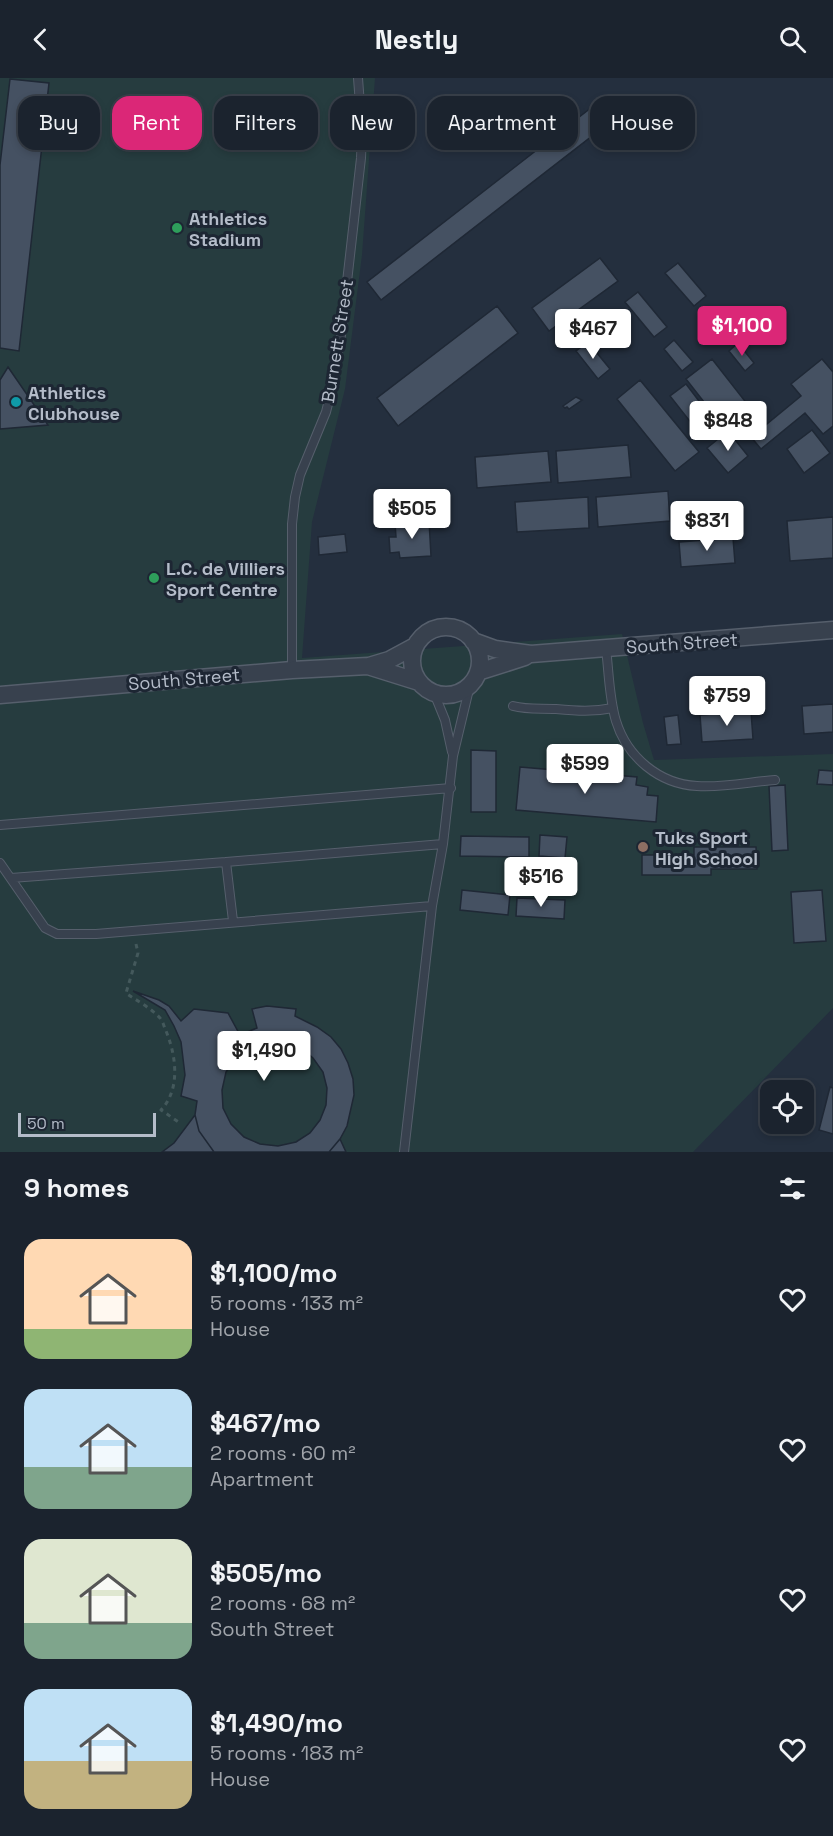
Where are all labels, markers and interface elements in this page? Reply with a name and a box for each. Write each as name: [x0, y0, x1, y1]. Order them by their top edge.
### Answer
text: Nestly: [375, 22, 458, 57]
icon: back: [24, 23, 57, 56]
icon: search: [776, 23, 809, 56]
chip: Buy: [18, 96, 100, 150]
chip: Rent: [112, 96, 202, 150]
chip: Filters: [214, 96, 318, 150]
chip: New: [330, 96, 415, 150]
chip: Apartment: [427, 96, 578, 150]
chip: House: [590, 96, 695, 150]
place label: Athletics Stadium: [189, 207, 267, 251]
marker: Athletics Stadium: [170, 221, 184, 235]
street label: Burnett Street: [316, 277, 358, 405]
pin: $1,100: [693, 306, 791, 357]
pin: $467: [557, 309, 629, 360]
text: $1,100: [712, 312, 772, 338]
text: $467: [569, 315, 617, 341]
place label: Athletics Clubhouse: [28, 381, 120, 425]
marker: Athletics Clubhouse: [9, 395, 23, 409]
pin: $848: [692, 401, 764, 452]
text: $848: [704, 407, 752, 433]
pin: $505: [376, 489, 448, 540]
text: $505: [387, 495, 437, 521]
pin: $831: [671, 501, 743, 552]
text: $831: [685, 507, 729, 533]
place label: L.C. de Villiers Sport Centre: [166, 557, 285, 601]
marker: L.C. de Villiers Sport Centre: [147, 571, 161, 585]
street label: South Street: [625, 628, 739, 658]
street label: South Street: [127, 663, 241, 695]
pin: $759: [691, 676, 763, 727]
text: $759: [703, 682, 751, 708]
pin: $599: [549, 744, 621, 795]
text: $599: [561, 750, 609, 776]
place label: Tuks Sport High School: [655, 826, 758, 870]
marker: Tuks Sport High School: [636, 840, 650, 854]
pin: $516: [505, 857, 577, 908]
text: $516: [518, 863, 564, 889]
pin: $1,490: [215, 1031, 313, 1082]
text: $1,490: [231, 1037, 297, 1063]
map controls: [760, 1080, 814, 1134]
button: locate: [760, 1080, 814, 1134]
scale bar: [18, 1110, 156, 1138]
text: 50 m: [27, 1113, 65, 1134]
text: 9 homes: [24, 1171, 129, 1205]
icon: filters: [776, 1172, 809, 1205]
text: $1,100/mo: [210, 1256, 337, 1290]
icon: home: [72, 1263, 144, 1335]
icon: heart: [776, 1283, 809, 1316]
text: 5 rooms · 133 m²: [210, 1290, 363, 1316]
text: House: [210, 1316, 270, 1342]
text: $467/mo: [210, 1406, 321, 1440]
icon: home: [72, 1413, 144, 1485]
icon: heart: [776, 1433, 809, 1466]
text: 2 rooms · 60 m²: [210, 1440, 356, 1466]
text: Apartment: [210, 1466, 314, 1492]
text: $505/mo: [210, 1556, 322, 1590]
icon: home: [72, 1563, 144, 1635]
icon: heart: [776, 1583, 809, 1616]
text: 2 rooms · 68 m²: [210, 1590, 355, 1616]
text: South Street: [210, 1616, 335, 1642]
text: $1,490/mo: [210, 1706, 343, 1740]
icon: home: [72, 1713, 144, 1785]
icon: heart: [776, 1733, 809, 1766]
text: 5 rooms · 183 m²: [210, 1740, 363, 1766]
text: House: [210, 1766, 270, 1792]

